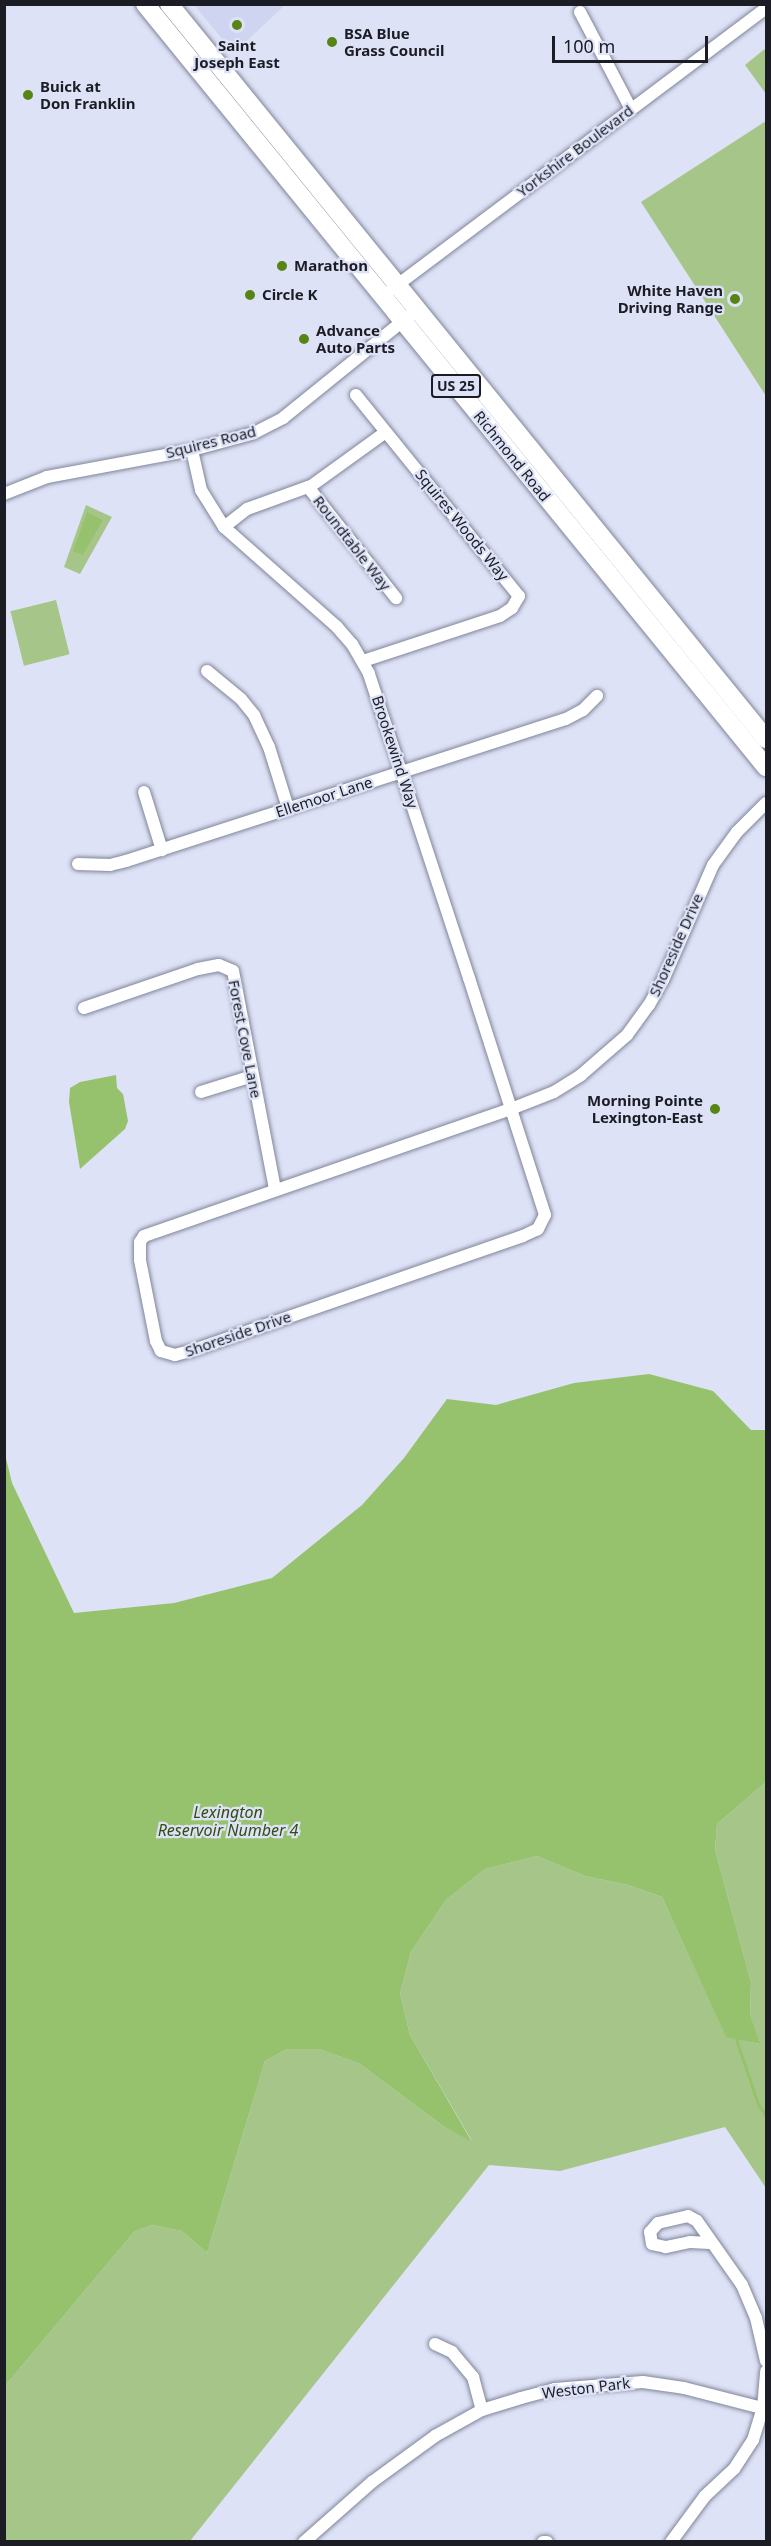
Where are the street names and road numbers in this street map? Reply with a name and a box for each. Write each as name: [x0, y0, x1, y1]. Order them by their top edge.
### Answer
street label: Yorkshire Boulevard: [513, 101, 637, 201]
road number: US 25: [430, 375, 482, 397]
street label: Richmond Road: [470, 407, 554, 505]
street label: Squires Road: [164, 422, 258, 462]
street label: Squires Woods Way: [412, 466, 512, 584]
street label: Roundtable Way: [309, 492, 395, 594]
street label: Brookewind Way: [368, 693, 422, 811]
street label: Ellemoor Lane: [273, 773, 375, 821]
street label: Shoreside Drive: [645, 891, 707, 999]
street label: Forest Cove Lane: [225, 978, 265, 1100]
street label: Shoreside Drive: [183, 1307, 293, 1361]
street label: Weston Park: [541, 2374, 631, 2402]

